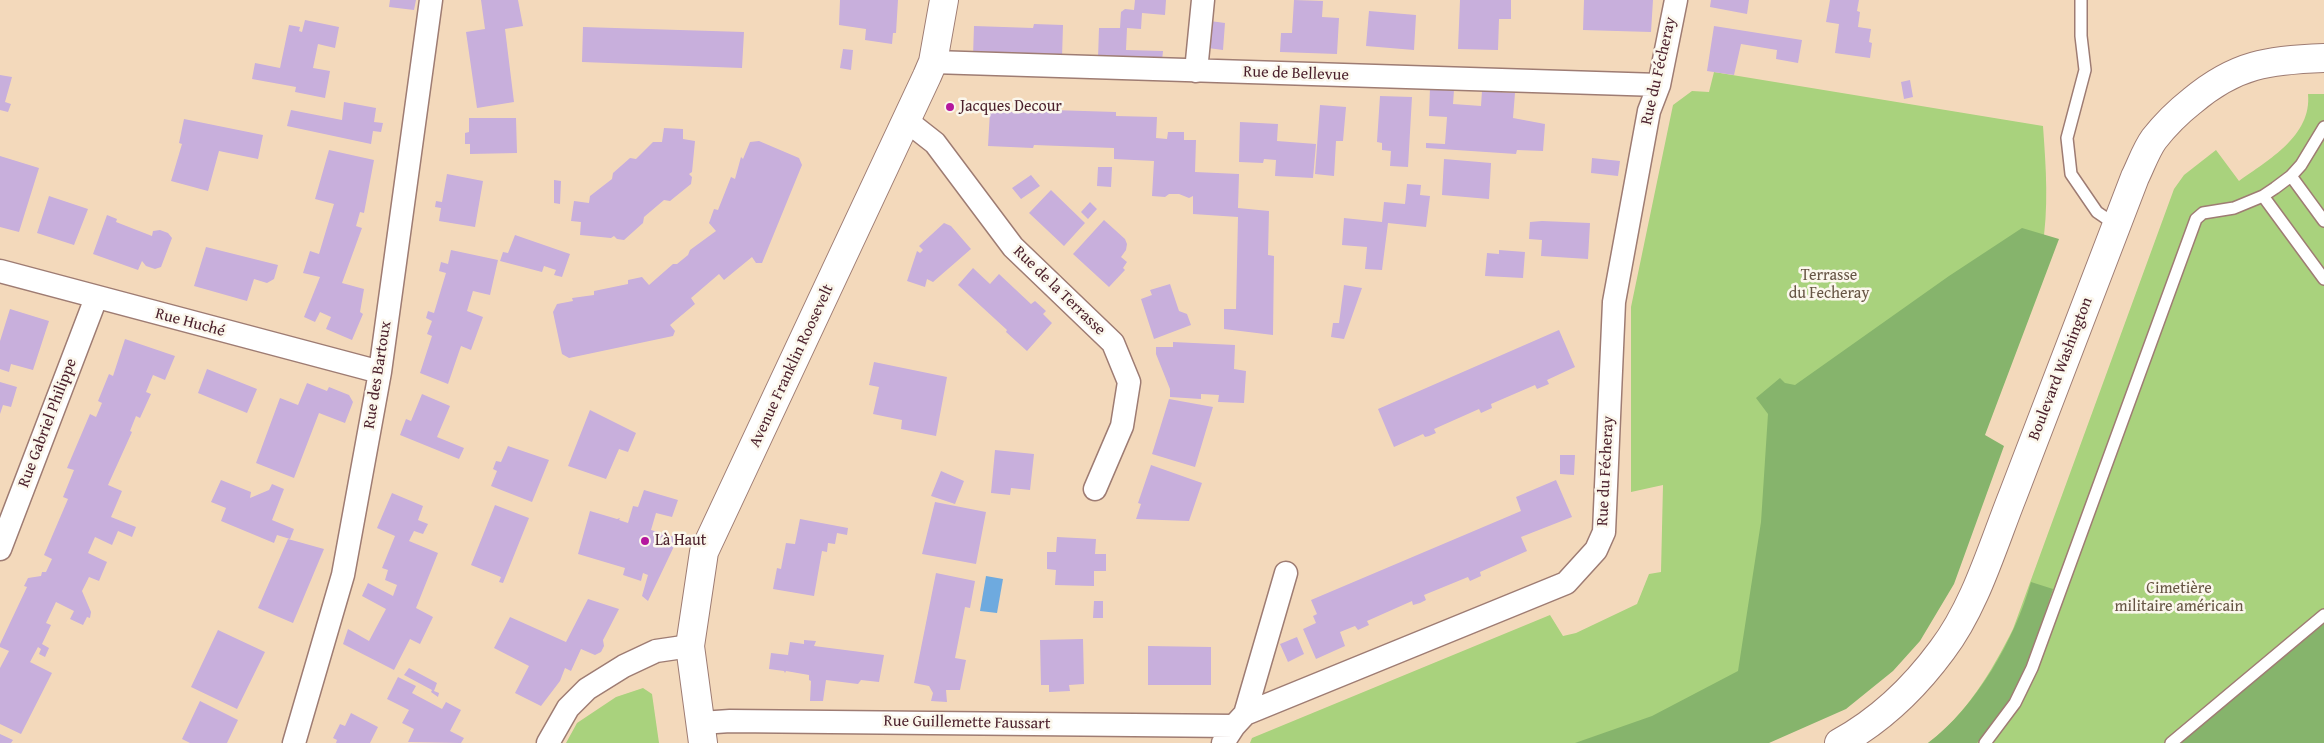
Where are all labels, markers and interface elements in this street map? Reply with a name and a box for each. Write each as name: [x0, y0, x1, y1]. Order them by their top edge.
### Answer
street label: Rue du Fécheray: [1637, 15, 1681, 127]
street label: Rue de Bellevue: [1243, 63, 1349, 85]
place label: Jacques Decour: [960, 97, 1062, 117]
marker: Jacques Decour: [944, 101, 956, 113]
street label: Rue de la Terrasse: [1009, 242, 1109, 340]
park label: Terrasse du Fecheray: [1789, 266, 1869, 304]
street label: Avenue Franklin Roosevelt: [746, 281, 838, 451]
street label: Boulevard Washington: [2025, 295, 2097, 443]
street label: Rue Huché: [153, 304, 227, 342]
street label: Rue des Bartoux: [360, 320, 396, 430]
street label: Rue Gabriel Philippe: [15, 356, 81, 490]
street label: Rue du Fécheray: [1594, 415, 1618, 527]
place label: Là Haut: [655, 531, 706, 551]
marker: Là Haut: [639, 535, 651, 547]
park label: Cimetière militaire américain: [2115, 579, 2243, 617]
street label: Rue Guillemette Faussart: [883, 712, 1051, 734]

